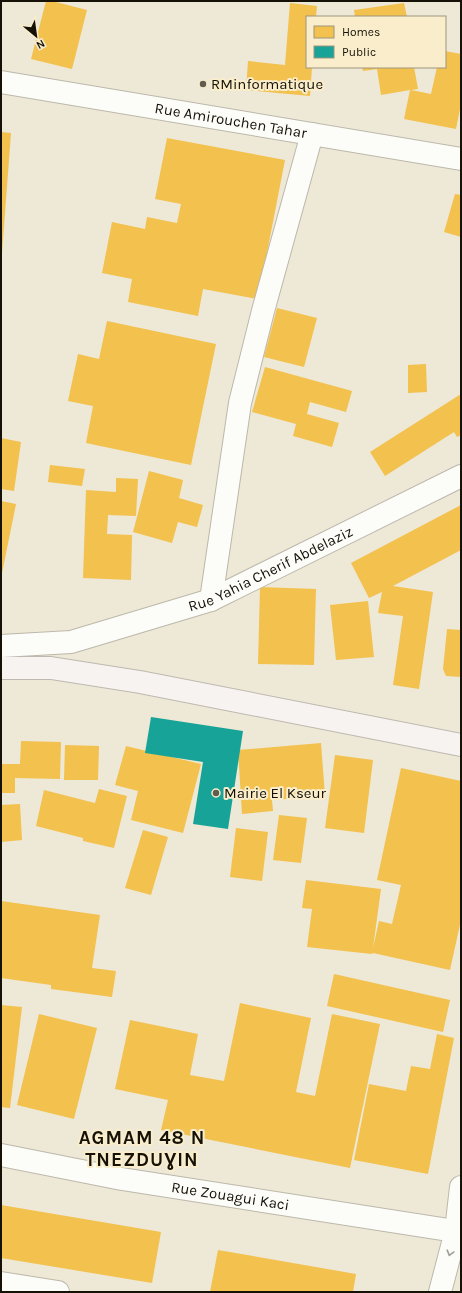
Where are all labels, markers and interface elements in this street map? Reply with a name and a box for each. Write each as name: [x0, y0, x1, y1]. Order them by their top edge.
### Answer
north arrow: [16, 16, 56, 56]
legend: [306, 16, 446, 68]
text: Homes: [342, 25, 380, 39]
text: N: [34, 37, 47, 52]
text: Public: [342, 45, 376, 59]
place label: RMinformatique: [211, 75, 323, 93]
marker: RMinformatique: [198, 79, 208, 89]
street label: Rue Amirouchen Tahar: [153, 99, 309, 142]
street label: Rue Yahia Cherif Abdelaziz: [186, 522, 356, 615]
place label: Mairie El Kseur: [224, 784, 327, 802]
marker: Mairie El Kseur: [211, 788, 221, 798]
district label: AGMAM 48 N TNEZDUƔIN: [79, 1127, 205, 1171]
street label: Rue Zouagui Kaci: [170, 1178, 291, 1214]
one-way arrow: [446, 1249, 455, 1256]

